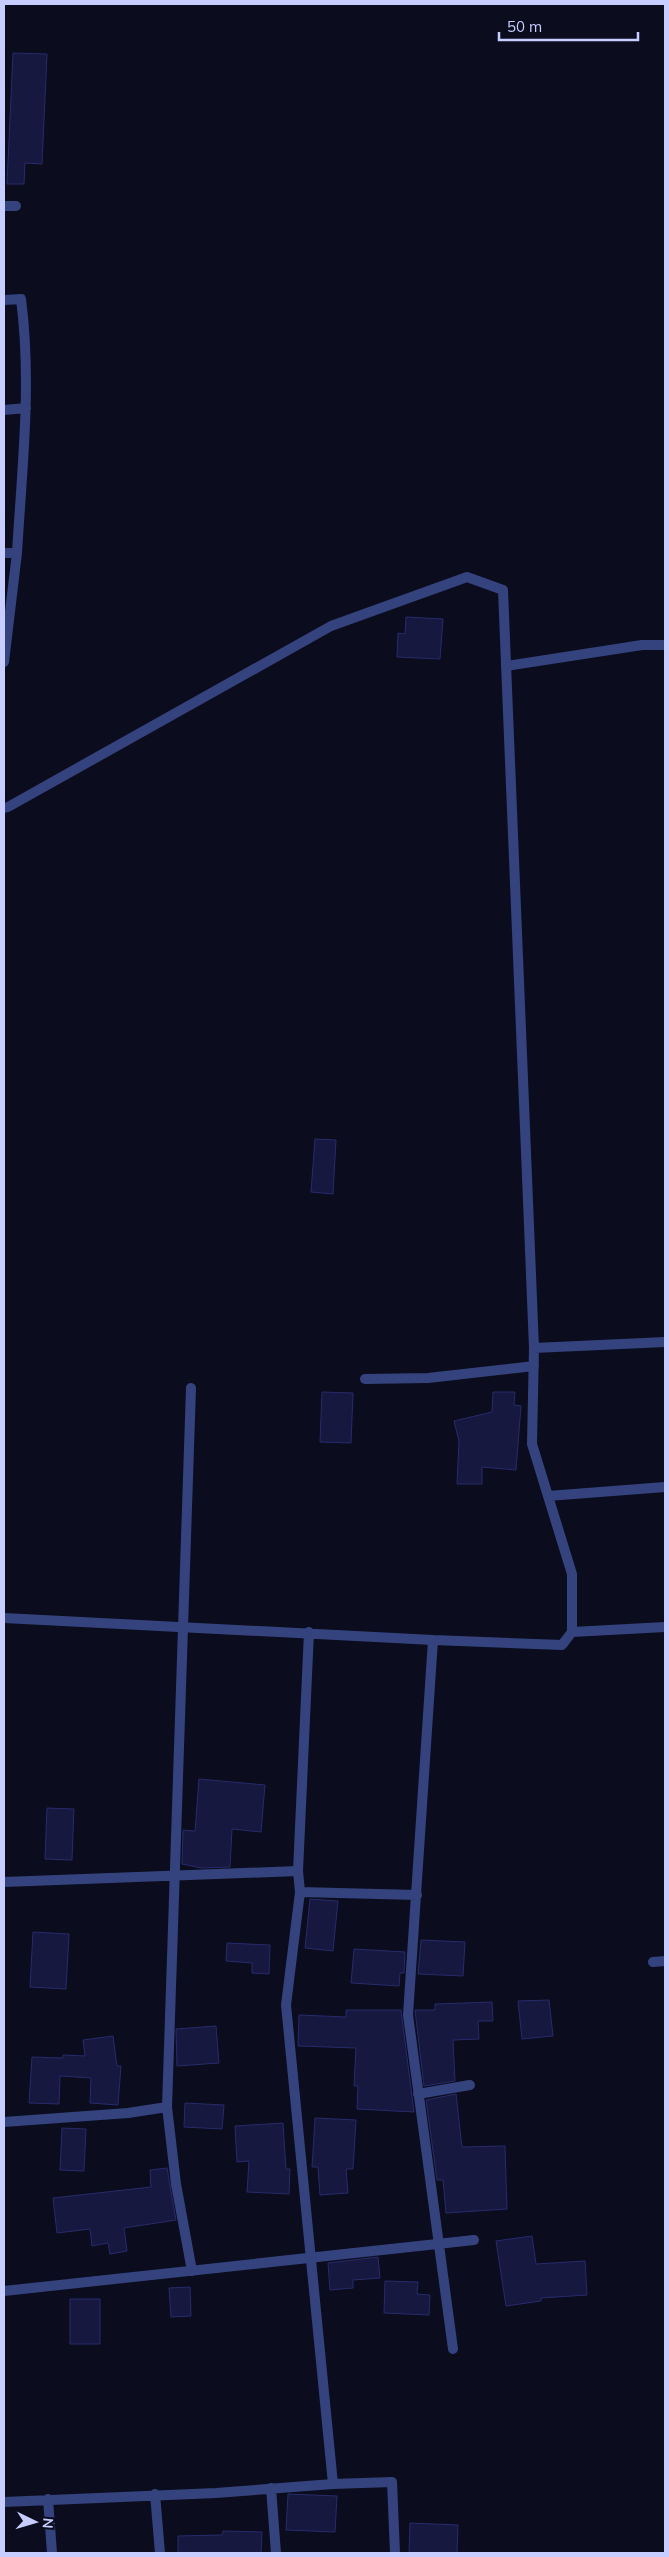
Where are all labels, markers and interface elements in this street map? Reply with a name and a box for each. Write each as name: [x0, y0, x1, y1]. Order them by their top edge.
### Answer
scale bar: [499, 10, 638, 42]
text: 50 m: [507, 17, 542, 36]
north arrow: [10, 2497, 60, 2547]
text: N: [39, 2517, 57, 2529]

